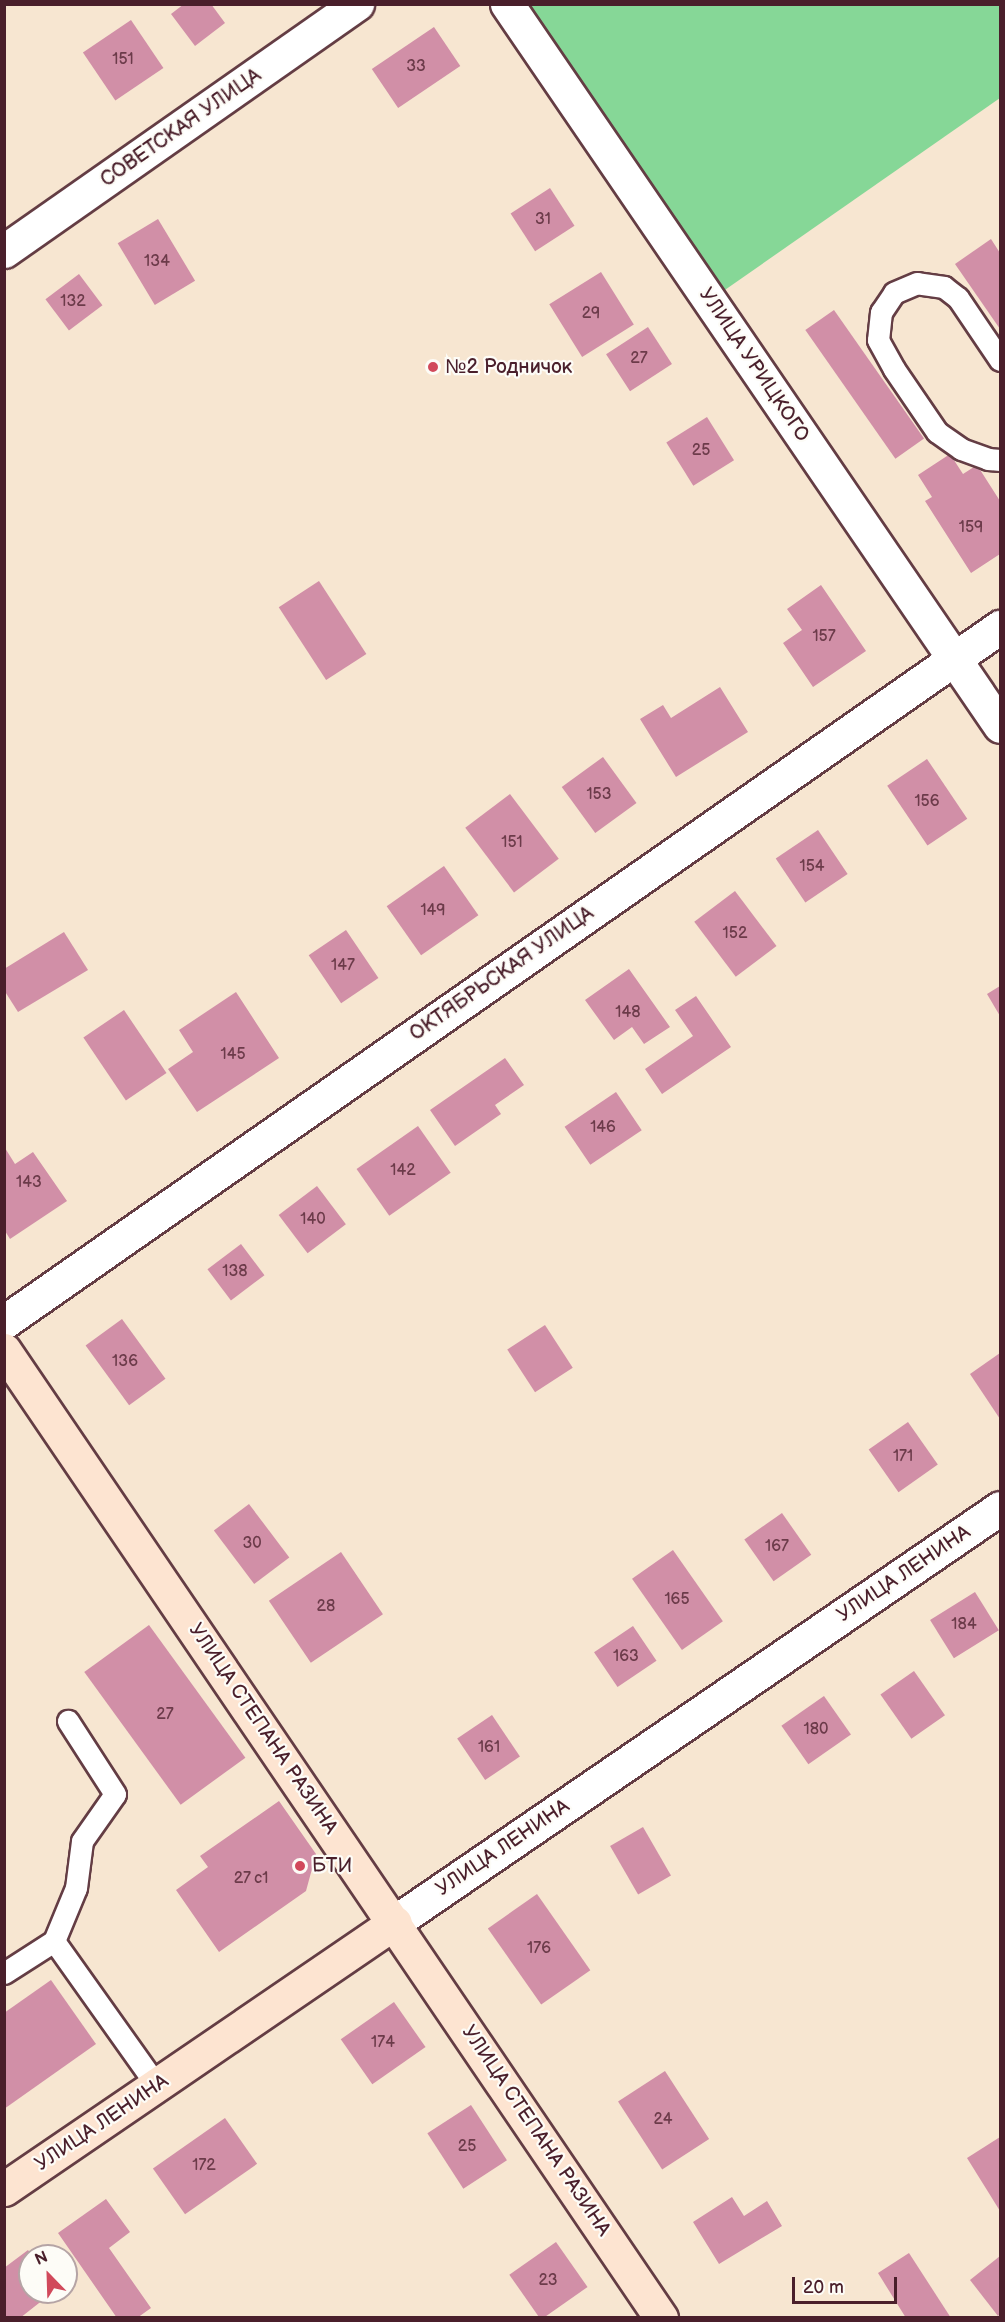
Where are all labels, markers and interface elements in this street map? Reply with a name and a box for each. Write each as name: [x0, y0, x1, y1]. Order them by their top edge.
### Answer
house number: 151: [112, 50, 134, 70]
house number: 33: [406, 57, 426, 77]
street label: СОВЕТСКАЯ УЛИЦА: [96, 64, 266, 192]
house number: 31: [535, 210, 551, 230]
house number: 134: [144, 252, 170, 272]
street label: УЛИЦА УРИЦКОГО: [694, 283, 814, 447]
house number: 132: [60, 292, 86, 312]
house number: 29: [582, 304, 600, 324]
house number: 27: [630, 349, 648, 369]
place label: №2 Родничок: [445, 355, 572, 379]
marker: №2 Родничок: [426, 360, 440, 374]
house number: 25: [692, 441, 710, 461]
house number: 159: [959, 518, 983, 538]
house number: 157: [812, 627, 836, 647]
house number: 153: [586, 785, 612, 805]
house number: 156: [914, 792, 940, 812]
house number: 151: [501, 833, 523, 853]
house number: 154: [799, 857, 825, 877]
street label: ОКТЯБРЬСКАЯ УЛИЦА: [406, 901, 598, 1047]
house number: 149: [420, 901, 446, 921]
house number: 152: [723, 924, 747, 944]
house number: 147: [331, 956, 355, 976]
house number: 148: [615, 1003, 641, 1023]
house number: 145: [220, 1045, 246, 1065]
house number: 146: [590, 1118, 616, 1138]
house number: 142: [390, 1161, 416, 1181]
house number: 143: [16, 1173, 42, 1193]
house number: 140: [300, 1210, 326, 1230]
house number: 138: [222, 1262, 248, 1282]
house number: 136: [112, 1352, 138, 1372]
house number: 171: [893, 1447, 913, 1467]
street label: УЛИЦА ЛЕНИНА: [833, 1521, 975, 1627]
house number: 30: [242, 1534, 262, 1554]
house number: 167: [765, 1537, 789, 1557]
house number: 165: [664, 1590, 690, 1610]
house number: 28: [317, 1597, 335, 1617]
house number: 184: [951, 1615, 977, 1635]
street label: УЛИЦА СТЕПАНА РАЗИНА: [183, 1619, 343, 1839]
house number: 163: [613, 1647, 639, 1667]
house number: 27: [156, 1705, 174, 1725]
house number: 180: [804, 1720, 828, 1740]
house number: 161: [478, 1738, 500, 1758]
street label: УЛИЦА ЛЕНИНА: [432, 1795, 574, 1901]
place label: БТИ: [312, 1854, 352, 1878]
marker: БТИ: [293, 1859, 307, 1873]
house number: 27 с1: [233, 1869, 269, 1889]
house number: 176: [527, 1939, 551, 1959]
street label: УЛИЦА СТЕПАНА РАЗИНА: [456, 2021, 616, 2241]
house number: 174: [371, 2033, 395, 2053]
street label: УЛИЦА ЛЕНИНА: [31, 2070, 173, 2176]
house number: 24: [654, 2110, 672, 2130]
house number: 25: [458, 2137, 476, 2157]
house number: 172: [192, 2156, 216, 2176]
north arrow: [18, 2244, 78, 2304]
text: N: [32, 2248, 51, 2270]
scale bar: [795, 2265, 900, 2303]
house number: 23: [539, 2271, 557, 2291]
text: 20 m: [803, 2277, 844, 2298]

